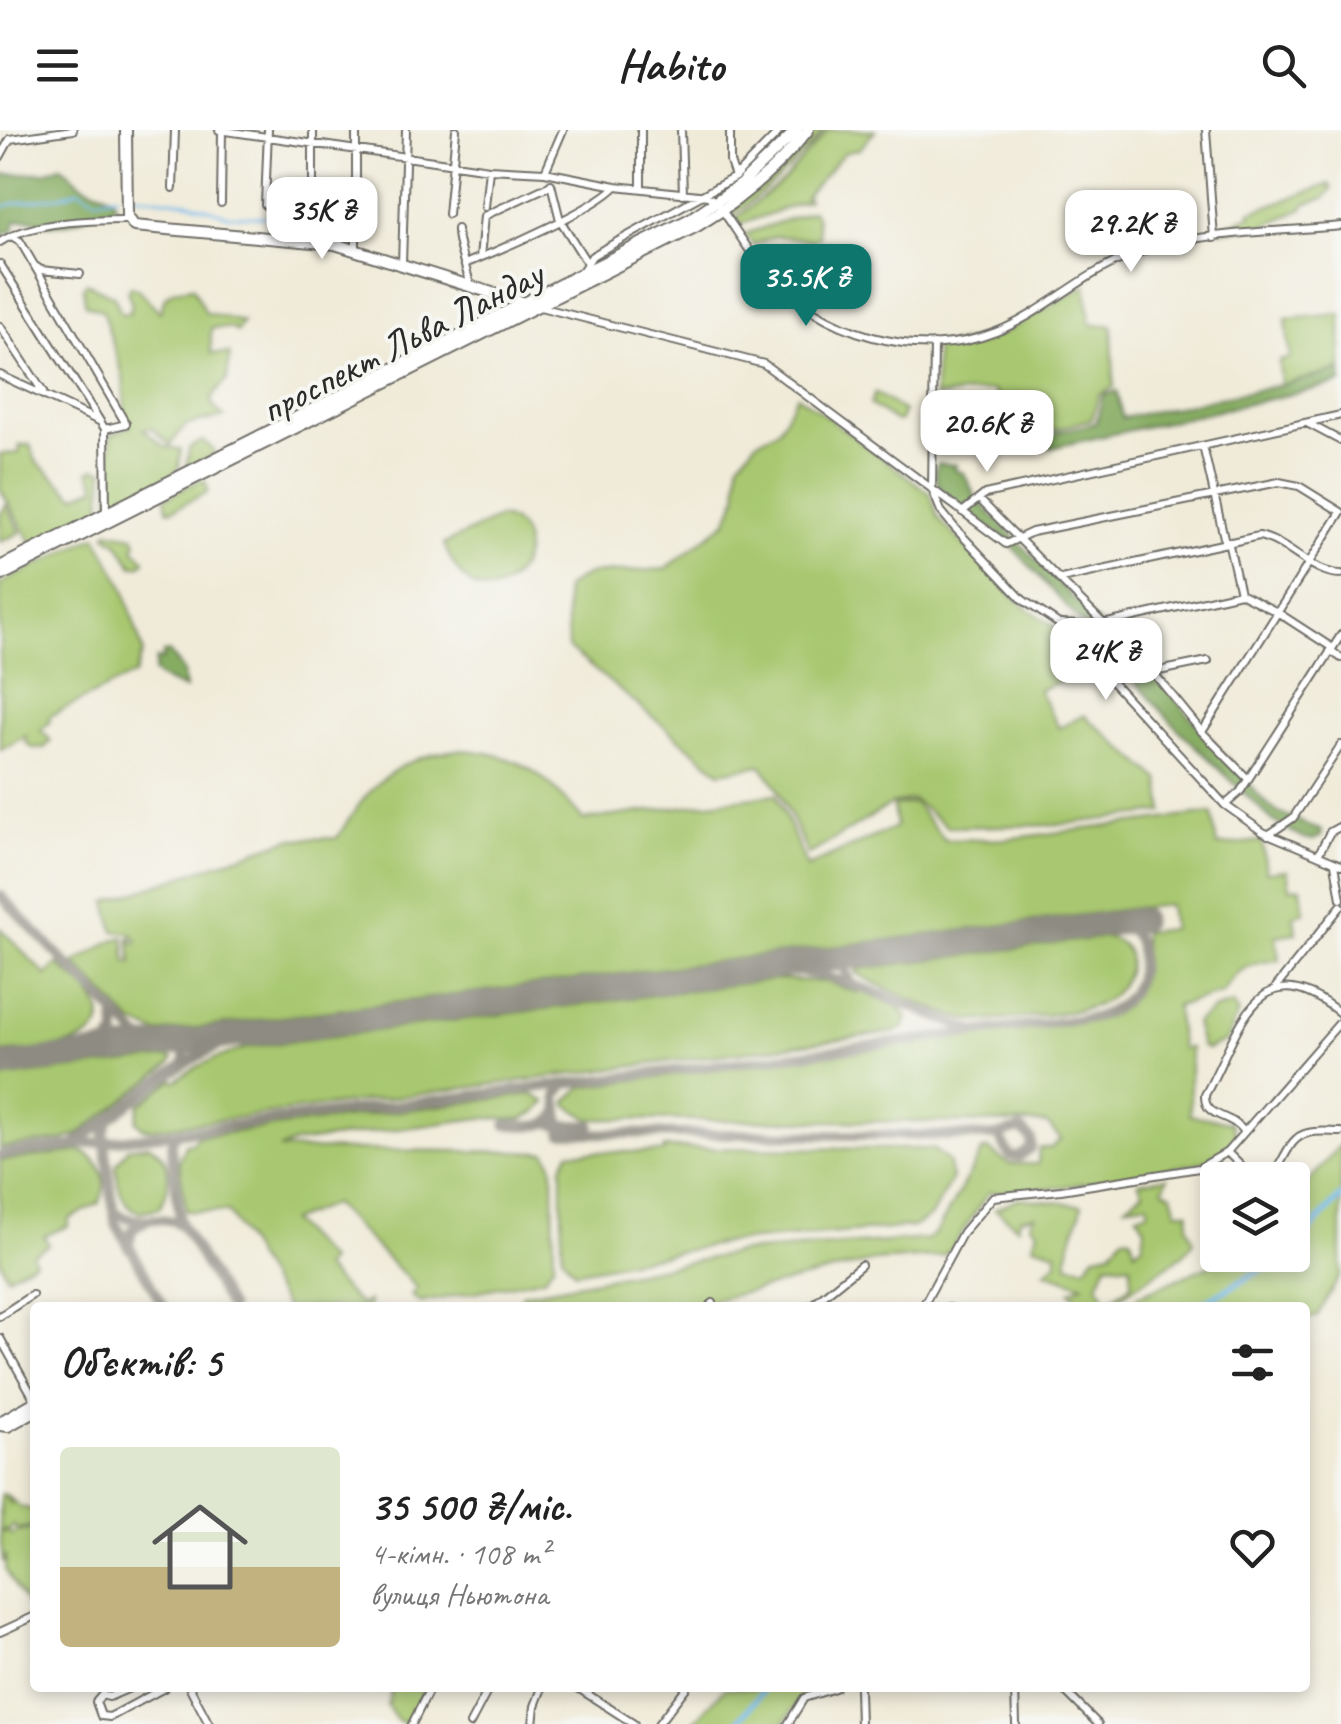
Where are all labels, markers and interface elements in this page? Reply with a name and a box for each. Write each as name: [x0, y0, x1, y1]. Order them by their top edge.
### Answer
text: Habito: [618, 37, 723, 94]
icon: menu: [30, 38, 85, 93]
icon: search: [1256, 38, 1311, 93]
pin: 35K ₴: [252, 177, 392, 262]
text: 35K ₴: [289, 189, 355, 230]
pin: 29.2K ₴: [1039, 190, 1223, 275]
text: 29.2K ₴: [1087, 202, 1175, 243]
pin: 35.5K ₴: [714, 244, 898, 329]
street label: проспект Льва Ландау: [252, 248, 554, 435]
text: 35.5K ₴: [762, 256, 850, 297]
pin: 20.6K ₴: [895, 390, 1079, 475]
text: 20.6K ₴: [943, 402, 1031, 443]
pin: 24K ₴: [1036, 618, 1176, 703]
text: 24K ₴: [1072, 630, 1140, 671]
map controls: [1200, 1162, 1310, 1272]
button: layers: [1200, 1162, 1310, 1272]
icon: filters: [1225, 1335, 1280, 1390]
text: Об’єктів: 5: [60, 1336, 221, 1389]
text: 35 500 ₴/міс.: [370, 1480, 571, 1533]
icon: home: [140, 1487, 260, 1607]
icon: heart: [1225, 1520, 1280, 1575]
text: 4-кімн. · 108 m²: [370, 1533, 549, 1574]
text: вулиця Ньютона: [370, 1574, 548, 1615]

